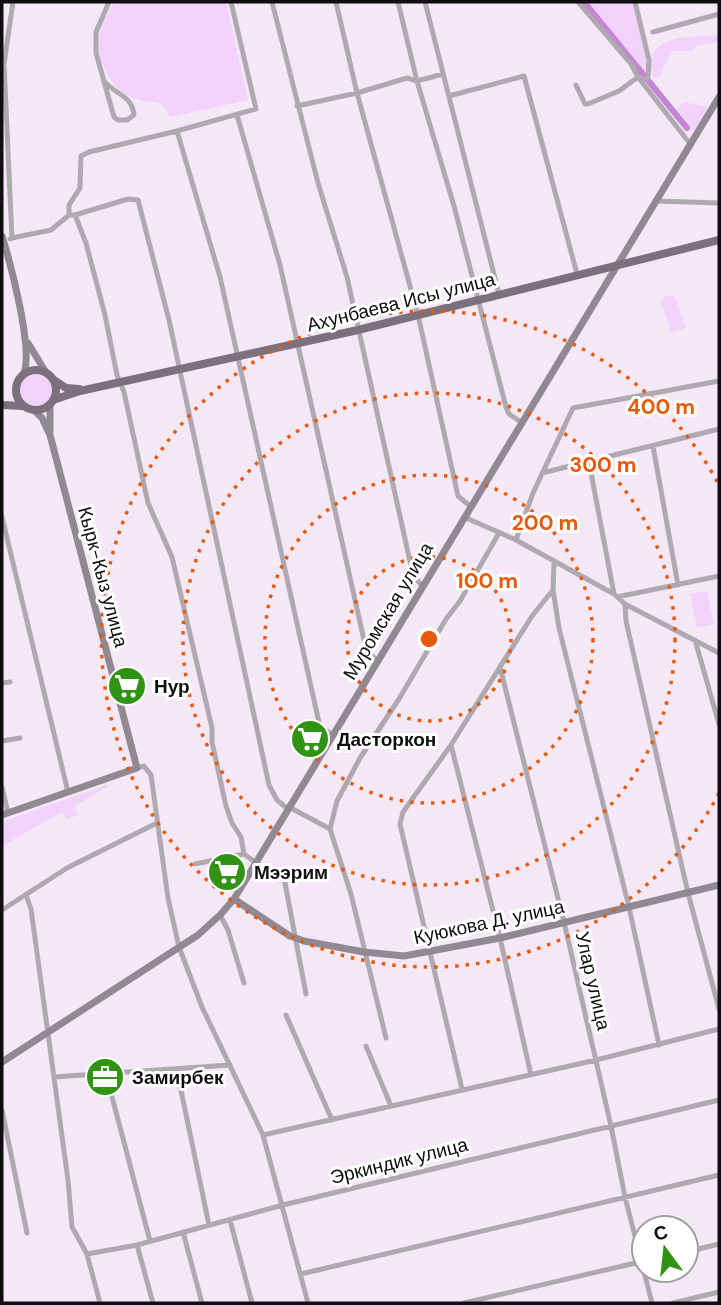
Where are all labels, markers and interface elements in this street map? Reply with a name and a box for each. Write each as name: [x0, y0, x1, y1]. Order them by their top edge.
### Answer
street label: Ахунбаева Исы улица: [304, 266, 498, 338]
text: 400 m: [627, 393, 695, 421]
text: 300 m: [570, 451, 636, 479]
street label: Кырк-Кыз улица: [72, 504, 134, 650]
text: 200 m: [512, 509, 578, 537]
street label: Муромская улица: [337, 537, 439, 684]
text: 100 m: [456, 567, 518, 595]
centre of rings: [417, 627, 441, 651]
supermarket icon: Нур: [106, 665, 148, 707]
place label: Нур: [154, 674, 190, 699]
supermarket icon: Дасторкон: [289, 718, 331, 760]
place label: Дасторкон: [337, 727, 436, 752]
supermarket icon: Мээрим: [206, 851, 248, 893]
place label: Мээрим: [254, 860, 328, 885]
street label: Куюкова Д. улица: [411, 894, 567, 950]
street label: Улар улица: [570, 929, 617, 1033]
office icon: Замирбек: [84, 1056, 126, 1098]
place label: Замирбек: [132, 1065, 224, 1090]
street label: Эркиндик улица: [328, 1132, 471, 1190]
north arrow: [630, 1214, 700, 1284]
text: С: [651, 1219, 671, 1247]

